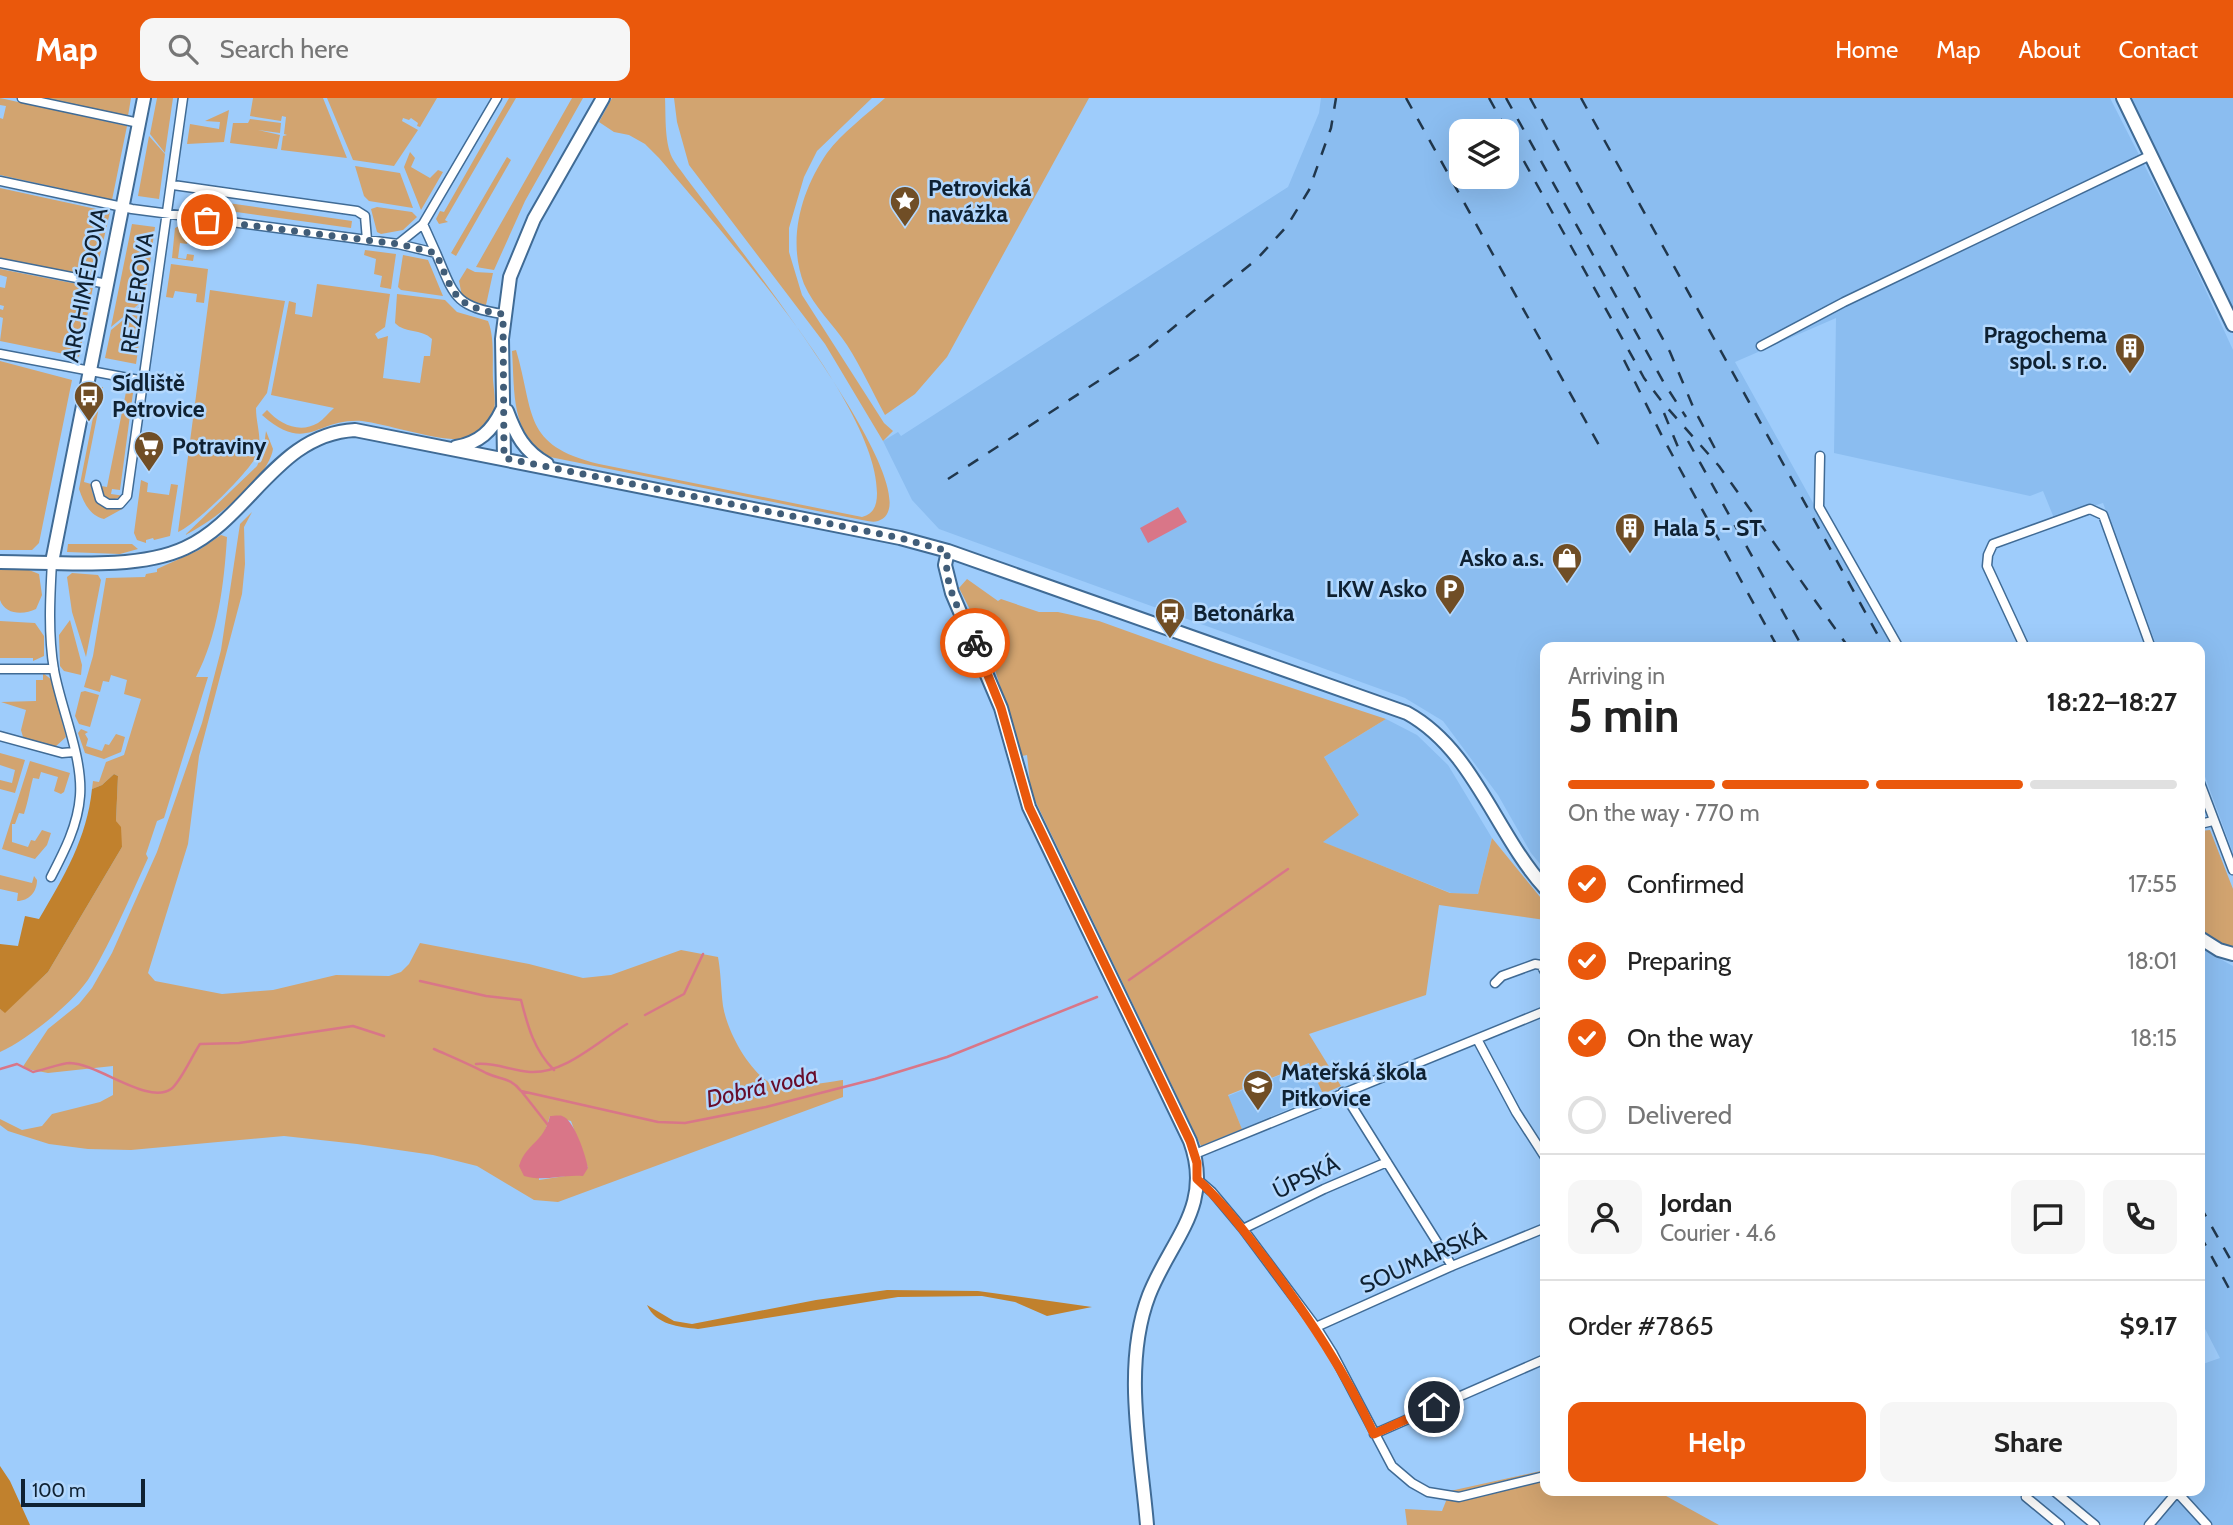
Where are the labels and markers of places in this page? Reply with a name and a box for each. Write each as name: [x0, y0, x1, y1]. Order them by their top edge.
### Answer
place label: Petrovická navážka: [928, 174, 1032, 228]
place icon: Petrovická navážka: [888, 184, 922, 228]
pin: [177, 190, 237, 250]
place label: Pragochema spol. s r.o.: [1984, 321, 2108, 375]
building icon: Pragochema spol. s r.o.: [2113, 331, 2147, 375]
place label: Sídliště Petrovice: [112, 369, 205, 423]
bus stop icon: Sídliště Petrovice: [72, 379, 106, 423]
supermarket icon: Potraviny: [132, 429, 166, 473]
place label: Potraviny: [172, 432, 267, 460]
building icon: Hala 5 - ST: [1613, 511, 1647, 555]
place label: Hala 5 - ST: [1653, 514, 1762, 542]
shop icon: Asko a.s.: [1550, 541, 1584, 585]
place label: Asko a.s.: [1460, 544, 1544, 572]
parking icon: LKW Asko: [1433, 572, 1467, 616]
place label: LKW Asko: [1326, 575, 1427, 603]
bus stop icon: Betonárka: [1153, 596, 1187, 640]
place label: Betonárka: [1193, 599, 1295, 627]
place label: Mateřská škola Pitkovice: [1281, 1058, 1428, 1112]
school or university icon: Mateřská škola Pitkovice: [1241, 1068, 1275, 1112]
pin: [1404, 1377, 1464, 1437]

